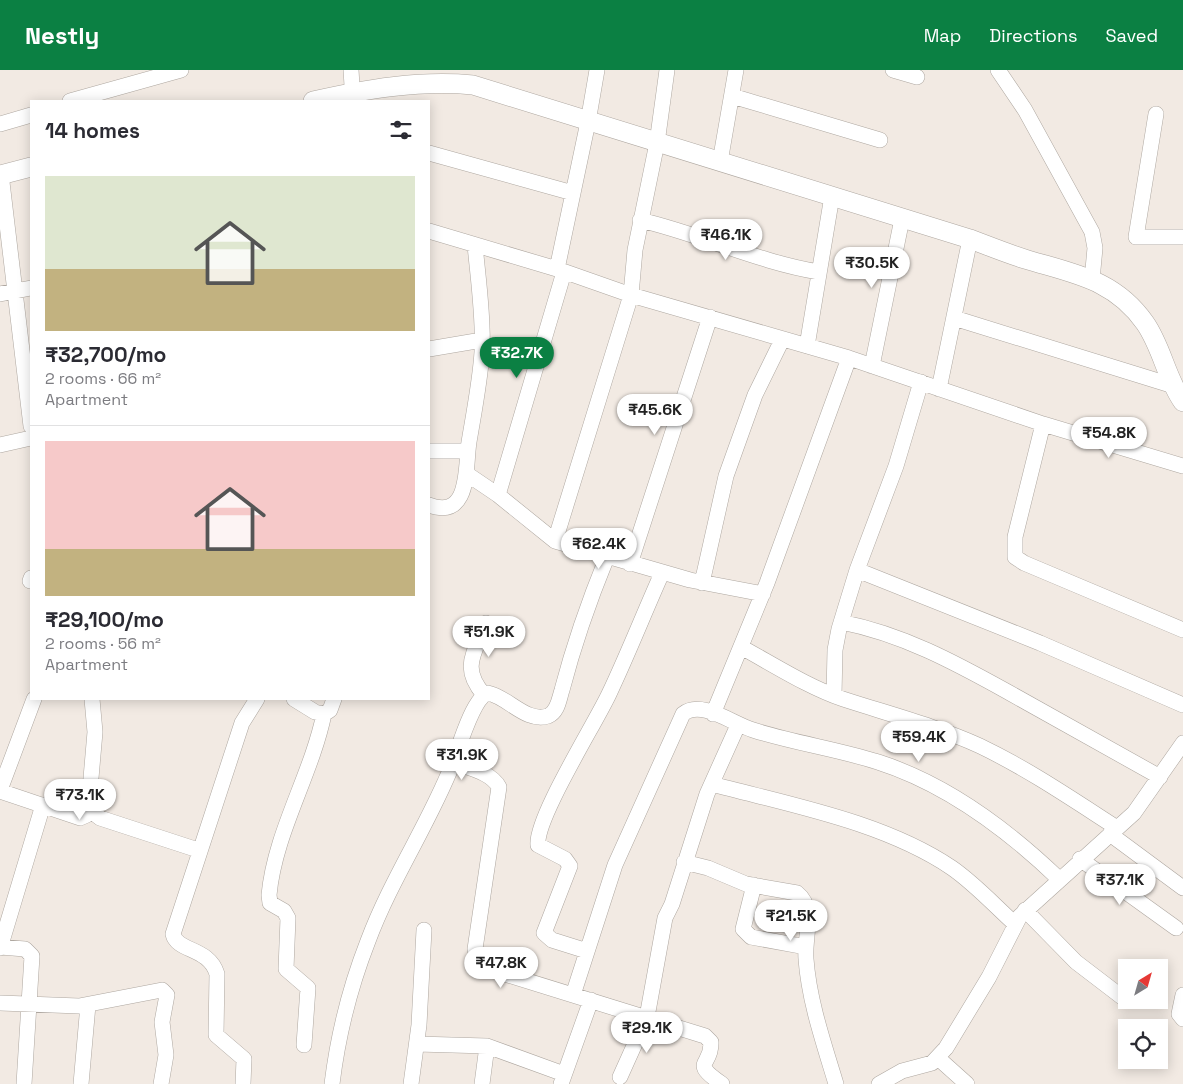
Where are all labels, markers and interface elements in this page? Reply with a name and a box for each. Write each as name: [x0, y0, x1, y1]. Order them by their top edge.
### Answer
text: Nestly: [25, 20, 99, 51]
text: Map: [924, 24, 961, 47]
text: Directions: [989, 24, 1078, 47]
text: Saved: [1106, 24, 1158, 47]
icon: filters: [387, 116, 415, 144]
text: 14 homes: [45, 117, 140, 144]
icon: home: [185, 208, 275, 298]
pin: ₹46.1K: [685, 218, 767, 261]
text: ₹46.1K: [700, 224, 752, 245]
pin: ₹30.5K: [831, 246, 913, 289]
text: ₹30.5K: [845, 252, 899, 273]
pin: ₹32.7K: [476, 336, 558, 379]
text: ₹32,700/mo: [45, 341, 166, 368]
text: ₹32.7K: [491, 342, 543, 363]
text: 2 rooms · 66 m²: [45, 368, 161, 389]
text: Apartment: [45, 389, 128, 410]
pin: ₹45.6K: [614, 394, 696, 436]
text: ₹45.6K: [628, 399, 682, 420]
pin: ₹54.8K: [1068, 416, 1150, 459]
text: ₹54.8K: [1082, 422, 1136, 443]
icon: home: [185, 474, 275, 564]
pin: ₹62.4K: [558, 528, 640, 570]
text: ₹62.4K: [572, 533, 626, 554]
text: ₹29,100/mo: [45, 606, 164, 633]
pin: ₹51.9K: [448, 616, 530, 658]
text: ₹51.9K: [463, 621, 515, 642]
text: 2 rooms · 56 m²: [45, 633, 161, 654]
text: Apartment: [45, 654, 128, 675]
pin: ₹59.4K: [878, 720, 960, 763]
text: ₹59.4K: [892, 726, 946, 747]
pin: ₹31.9K: [421, 738, 503, 781]
text: ₹31.9K: [436, 744, 488, 765]
pin: ₹73.1K: [39, 778, 121, 821]
text: ₹73.1K: [55, 784, 105, 805]
pin: ₹37.1K: [1079, 864, 1161, 906]
text: ₹37.1K: [1096, 869, 1144, 890]
pin: ₹21.5K: [750, 900, 832, 942]
text: ₹21.5K: [765, 905, 817, 926]
pin: ₹47.8K: [460, 946, 542, 989]
text: ₹47.8K: [475, 952, 527, 973]
north arrow: [1118, 959, 1168, 1009]
map controls: [1118, 959, 1168, 1069]
pin: ₹29.1K: [606, 1012, 688, 1054]
text: ₹29.1K: [622, 1017, 672, 1038]
button: locate: [1118, 1019, 1168, 1069]

